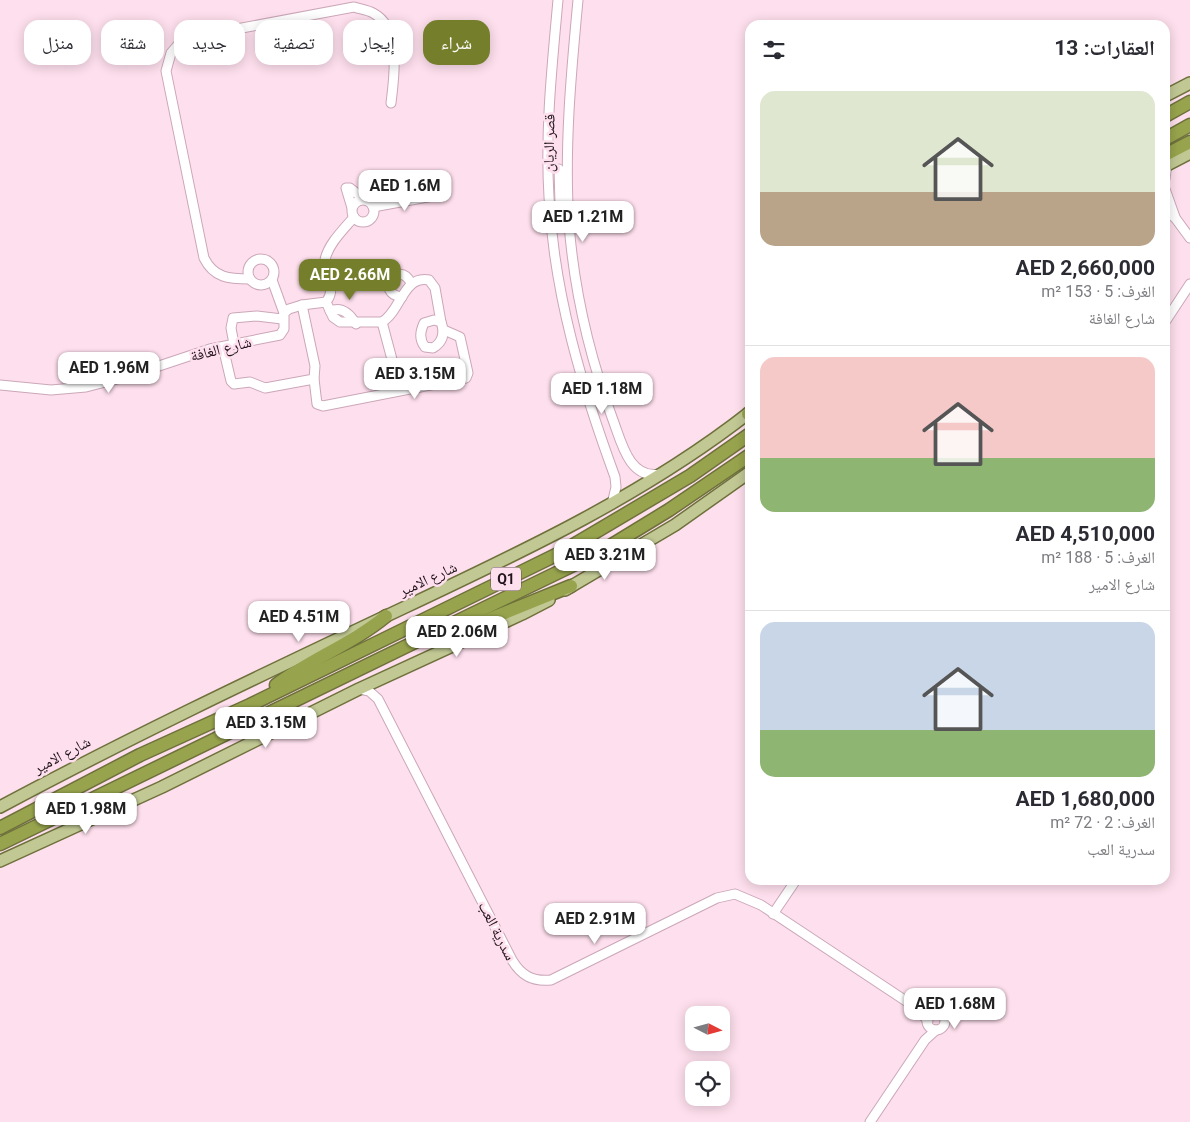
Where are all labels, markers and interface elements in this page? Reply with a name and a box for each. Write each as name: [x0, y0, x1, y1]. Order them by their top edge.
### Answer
chip: منزل: [24, 20, 91, 65]
chip: شقة: [101, 20, 164, 65]
chip: جديد: [174, 20, 245, 65]
chip: تصفية: [255, 20, 333, 65]
chip: إيجار: [343, 20, 413, 65]
chip: شراء: [423, 20, 490, 65]
icon: filters: [760, 36, 788, 64]
text: العقارات: 13: [1054, 36, 1155, 60]
street label: قصر الريان: [539, 114, 560, 172]
icon: home: [913, 124, 1003, 214]
pin: AED 1.6M: [353, 170, 457, 212]
text: AED 1.6M: [369, 176, 441, 195]
pin: AED 1.21M: [526, 200, 640, 243]
text: AED 1.21M: [543, 207, 623, 226]
text: AED 2,660,000: [1016, 256, 1155, 280]
pin: AED 2.66M: [293, 258, 407, 301]
text: AED 2.66M: [310, 265, 390, 284]
text: الغرف: 5 · 153 m²: [1041, 282, 1155, 301]
text: شارع الغافة: [1089, 309, 1155, 328]
street label: شارع الغافة: [189, 333, 254, 366]
pin: AED 1.96M: [52, 352, 166, 394]
text: AED 1.96M: [69, 358, 149, 377]
pin: AED 3.15M: [358, 358, 472, 400]
text: AED 3.15M: [375, 364, 455, 383]
pin: AED 1.18M: [545, 372, 659, 415]
text: AED 1.18M: [562, 379, 642, 398]
icon: home: [913, 389, 1003, 479]
text: AED 4,510,000: [1016, 522, 1155, 546]
pin: AED 3.21M: [548, 538, 662, 581]
text: AED 3.21M: [565, 545, 645, 564]
text: الغرف: 5 · 188 m²: [1041, 548, 1155, 567]
street label: شارع الامير: [395, 558, 460, 602]
road number: Q1: [491, 568, 521, 590]
text: شارع الامير: [1089, 575, 1155, 594]
pin: AED 4.51M: [242, 600, 356, 643]
text: AED 4.51M: [259, 607, 339, 626]
pin: AED 2.06M: [400, 616, 514, 658]
text: AED 2.06M: [417, 622, 497, 641]
icon: home: [913, 654, 1003, 744]
pin: AED 3.15M: [209, 706, 323, 749]
text: AED 3.15M: [226, 713, 306, 732]
street label: شارع الامير: [30, 732, 94, 779]
text: AED 1,680,000: [1016, 787, 1155, 811]
pin: AED 1.98M: [29, 792, 143, 835]
text: AED 1.98M: [46, 799, 126, 818]
text: الغرف: 2 · 72 m²: [1050, 813, 1155, 832]
text: سدرية العب: [1087, 840, 1155, 859]
street label: سدرية العب: [475, 899, 520, 964]
pin: AED 2.91M: [538, 902, 652, 945]
text: AED 2.91M: [555, 909, 635, 928]
pin: AED 1.68M: [898, 988, 1012, 1030]
text: AED 1.68M: [915, 994, 995, 1013]
north arrow: [685, 1006, 730, 1051]
map controls: [685, 1006, 730, 1106]
button: locate: [685, 1061, 730, 1106]

